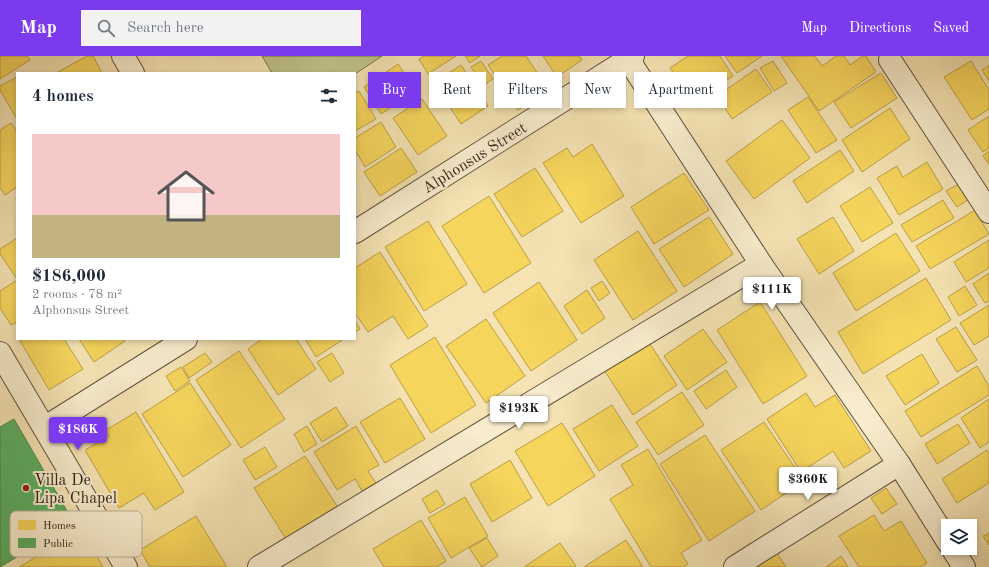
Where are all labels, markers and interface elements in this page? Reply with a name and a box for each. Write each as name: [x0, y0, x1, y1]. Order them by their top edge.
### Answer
search box: [81, 10, 361, 46]
icon: search: [95, 17, 117, 39]
text: Map: [20, 19, 57, 38]
text: Search here: [127, 21, 204, 36]
text: Map: [801, 21, 827, 35]
text: Directions: [849, 21, 911, 35]
text: Saved: [933, 21, 969, 35]
chip: Buy: [368, 72, 421, 108]
chip: Rent: [429, 72, 486, 108]
chip: Filters: [494, 72, 562, 108]
chip: New: [570, 72, 626, 108]
chip: Apartment: [634, 72, 727, 108]
icon: filters: [318, 85, 340, 107]
text: 4 homes: [32, 88, 94, 105]
street label: Alphonsus Street: [420, 120, 530, 197]
icon: home: [150, 160, 222, 232]
text: $186,000: [32, 268, 106, 285]
pin: $111K: [744, 277, 800, 311]
text: $111K: [752, 283, 792, 296]
text: 2 rooms · 78 m²: [32, 288, 122, 301]
text: Alphonsus Street: [32, 304, 129, 317]
pin: $193K: [491, 396, 547, 430]
text: $193K: [499, 402, 539, 415]
pin: $186K: [50, 417, 106, 451]
text: $186K: [58, 423, 98, 436]
pin: $360K: [780, 467, 836, 501]
place label: Villa De Lipa Chapel: [34, 473, 117, 507]
text: $360K: [788, 473, 828, 486]
marker: Villa De Lipa Chapel: [21, 483, 31, 493]
legend: [10, 511, 142, 557]
map controls: [941, 519, 977, 555]
button: layers: [941, 519, 977, 555]
text: Homes: [43, 521, 76, 532]
text: Public: [43, 539, 73, 550]

